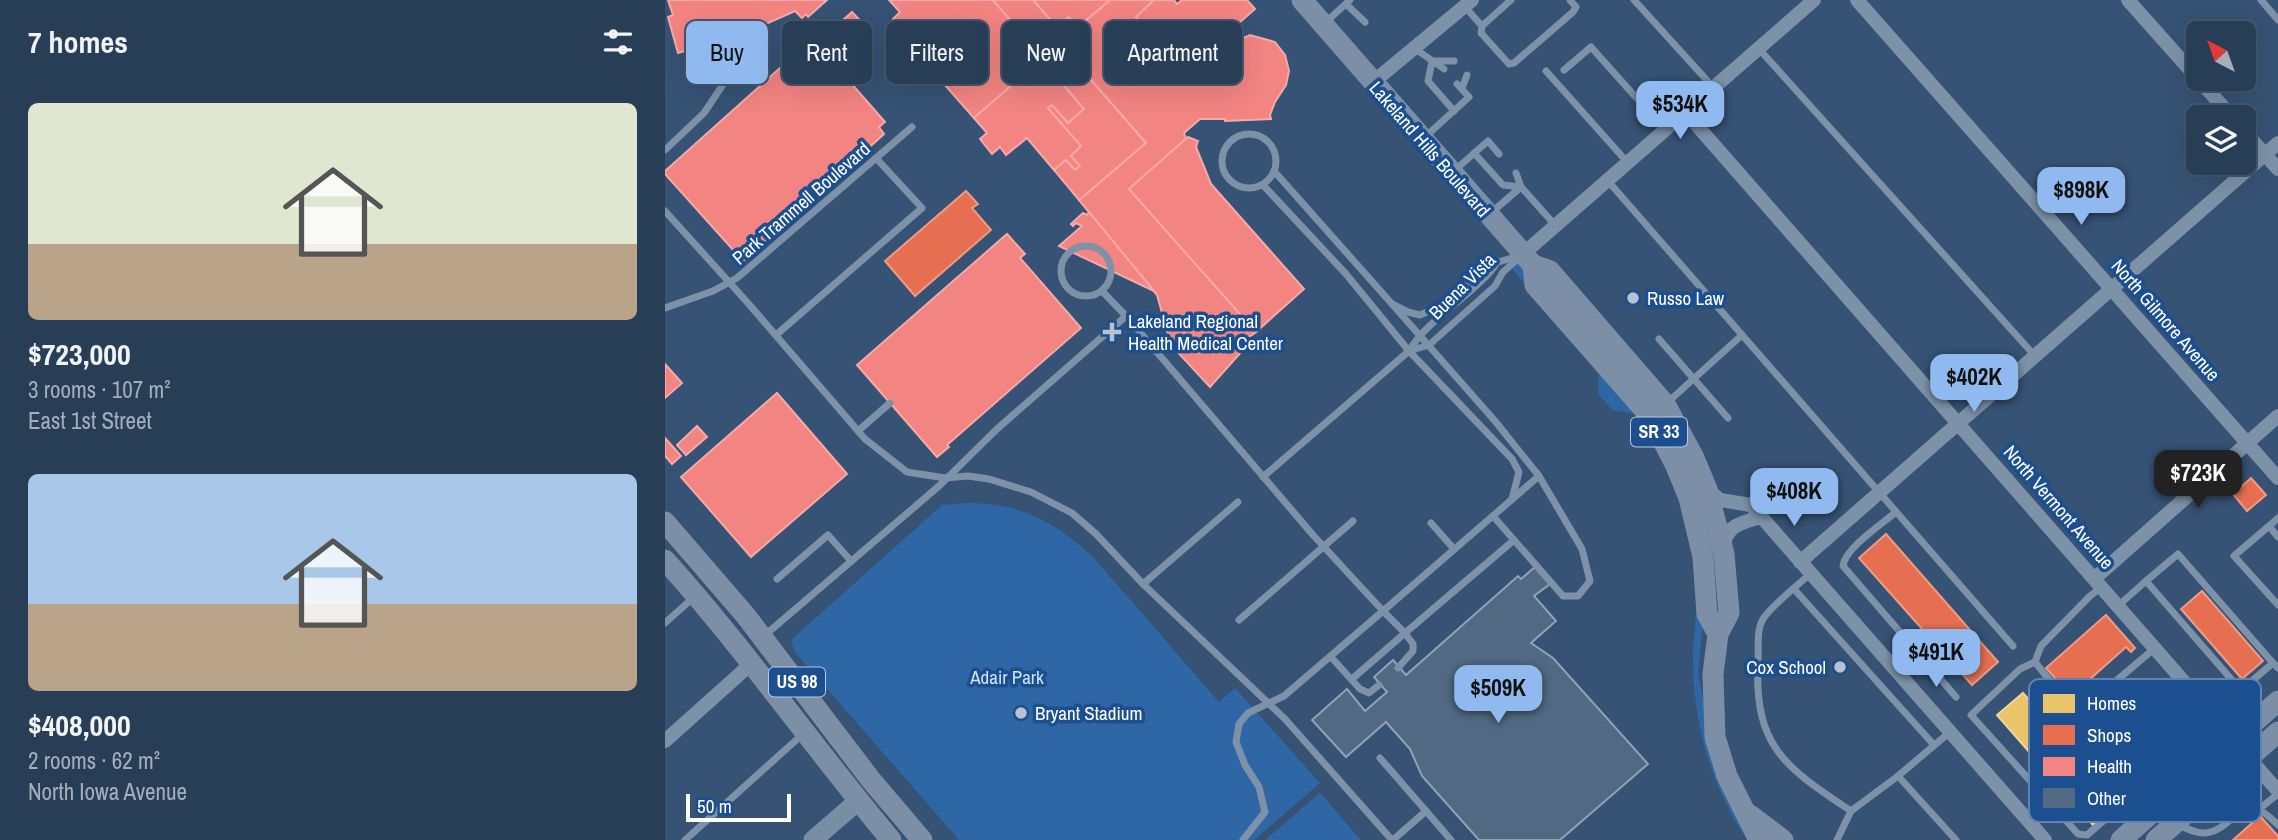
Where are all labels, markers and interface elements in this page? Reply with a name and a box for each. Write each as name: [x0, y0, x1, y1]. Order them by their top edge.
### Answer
chip: Buy: [686, 21, 768, 84]
chip: Rent: [782, 21, 872, 84]
chip: Filters: [886, 21, 988, 84]
chip: New: [1002, 21, 1090, 84]
chip: Apartment: [1104, 21, 1242, 84]
north arrow: [2186, 21, 2256, 91]
map controls: [2186, 21, 2256, 175]
text: 7 homes: [28, 22, 128, 62]
icon: filters: [599, 23, 637, 61]
street label: Lakeland Hills Boulevard: [1364, 75, 1496, 223]
pin: $534K: [1631, 82, 1729, 141]
text: $534K: [1652, 88, 1708, 119]
button: layers: [2186, 105, 2256, 175]
street label: Park Trammell Boulevard: [726, 136, 876, 270]
icon: home: [270, 149, 396, 275]
pin: $898K: [2032, 168, 2130, 227]
text: $898K: [2053, 174, 2109, 205]
street label: Buena Vista: [1423, 247, 1501, 325]
street label: North Gilmore Avenue: [2106, 253, 2226, 387]
place label: Russo Law: [1647, 285, 1725, 311]
marker: Russo Law: [1625, 290, 1641, 306]
place label: Lakeland Regional Health Medical Center: [1128, 308, 1284, 356]
marker: Lakeland Regional Health Medical Center: [1102, 322, 1122, 342]
text: $723,000: [28, 334, 131, 374]
pin: $402K: [1925, 354, 2023, 414]
text: $402K: [1946, 361, 2002, 392]
text: 3 rooms · 107 m²: [28, 374, 171, 405]
text: East 1st Street: [28, 405, 152, 436]
road number: SR 33: [1631, 418, 1687, 446]
street label: North Vermont Avenue: [1998, 439, 2120, 575]
pin: $723K: [2149, 450, 2247, 510]
text: $723K: [2170, 457, 2226, 488]
pin: $408K: [1745, 468, 1843, 528]
text: $408K: [1766, 475, 1822, 506]
icon: home: [270, 520, 396, 646]
pin: $491K: [1887, 630, 1985, 689]
text: $491K: [1908, 636, 1964, 667]
place label: Cox School: [1746, 654, 1826, 680]
marker: Cox School: [1832, 659, 1848, 675]
park label: Adair Park: [969, 664, 1044, 690]
pin: $509K: [1449, 666, 1547, 725]
road number: US 98: [769, 668, 825, 696]
text: $509K: [1470, 672, 1526, 703]
legend: [2029, 679, 2261, 822]
text: Homes: [2087, 690, 2137, 716]
place label: Bryant Stadium: [1035, 700, 1142, 726]
text: $408,000: [28, 705, 131, 745]
marker: Bryant Stadium: [1013, 705, 1029, 721]
text: Shops: [2087, 722, 2131, 748]
text: 2 rooms · 62 m²: [28, 745, 160, 776]
text: Health: [2087, 753, 2132, 779]
text: North Iowa Avenue: [28, 776, 187, 807]
text: Other: [2087, 785, 2127, 811]
scale bar: [686, 791, 791, 823]
text: 50 m: [697, 793, 732, 819]

